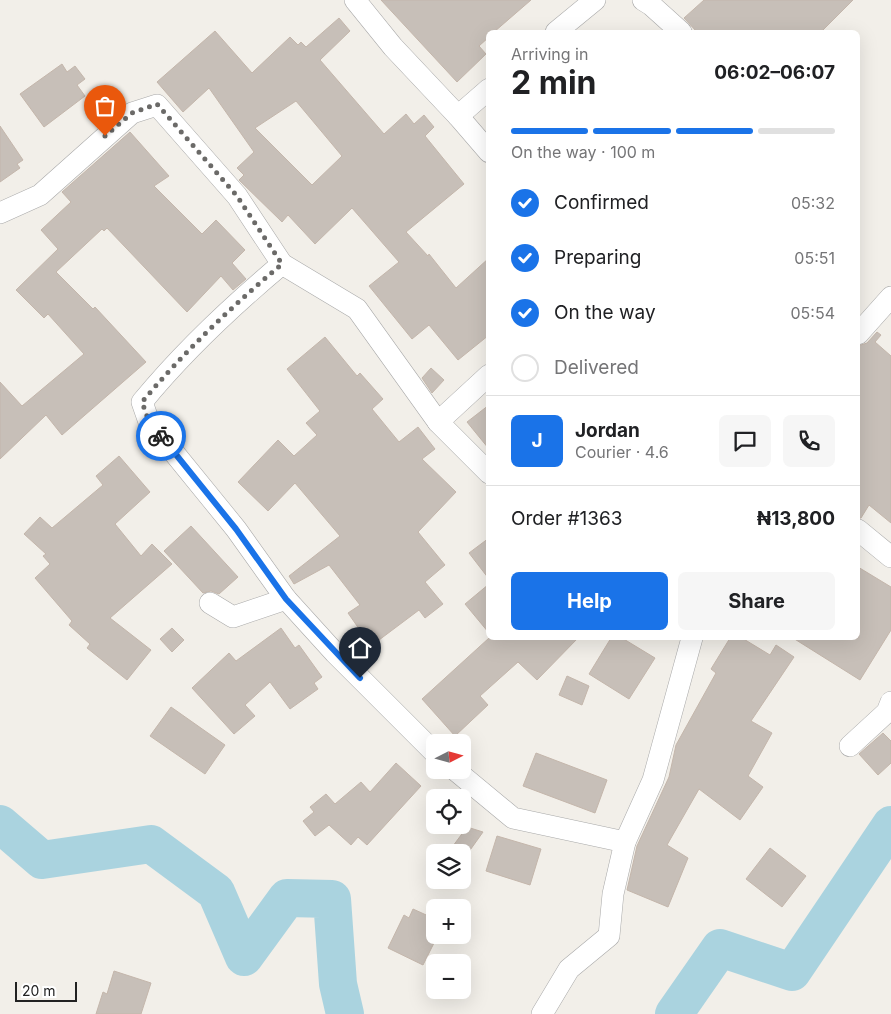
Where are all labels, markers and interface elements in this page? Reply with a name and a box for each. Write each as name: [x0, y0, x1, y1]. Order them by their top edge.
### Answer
text: Arriving in: [511, 44, 588, 64]
text: 06:02–06:07: [714, 61, 835, 84]
text: 2 min: [511, 63, 597, 102]
pin: [84, 85, 126, 136]
icon: bag: [91, 92, 119, 120]
text: On the way · 100 m: [511, 142, 655, 162]
icon: check: [511, 189, 539, 217]
text: Confirmed: [554, 191, 649, 214]
text: 05:32: [791, 193, 835, 213]
icon: check: [511, 244, 539, 272]
text: Preparing: [554, 246, 641, 269]
text: 05:51: [794, 248, 835, 268]
icon: check: [511, 299, 539, 327]
text: On the way: [554, 301, 656, 324]
text: 05:54: [791, 303, 835, 323]
text: Delivered: [554, 356, 639, 379]
courier: [136, 411, 186, 461]
button: chat: [719, 415, 771, 467]
button: phone: [783, 415, 835, 467]
text: Jordan: [575, 419, 640, 442]
icon: bike: [147, 422, 175, 450]
text: J: [531, 429, 543, 452]
text: Courier · 4.6: [575, 442, 669, 462]
text: Order #1363: [511, 507, 623, 530]
text: ₦13,800: [757, 507, 835, 530]
button: Help: [511, 572, 668, 630]
button: Share: [678, 572, 835, 630]
pin: [339, 627, 381, 678]
icon: home: [346, 634, 374, 662]
north arrow: [426, 734, 471, 779]
map controls: [426, 734, 471, 999]
button: locate: [426, 789, 471, 834]
button: layers: [426, 844, 471, 889]
button: +: [426, 899, 471, 944]
button: −: [426, 954, 471, 999]
scale bar: [15, 979, 78, 1002]
text: 20 m: [22, 982, 56, 999]

